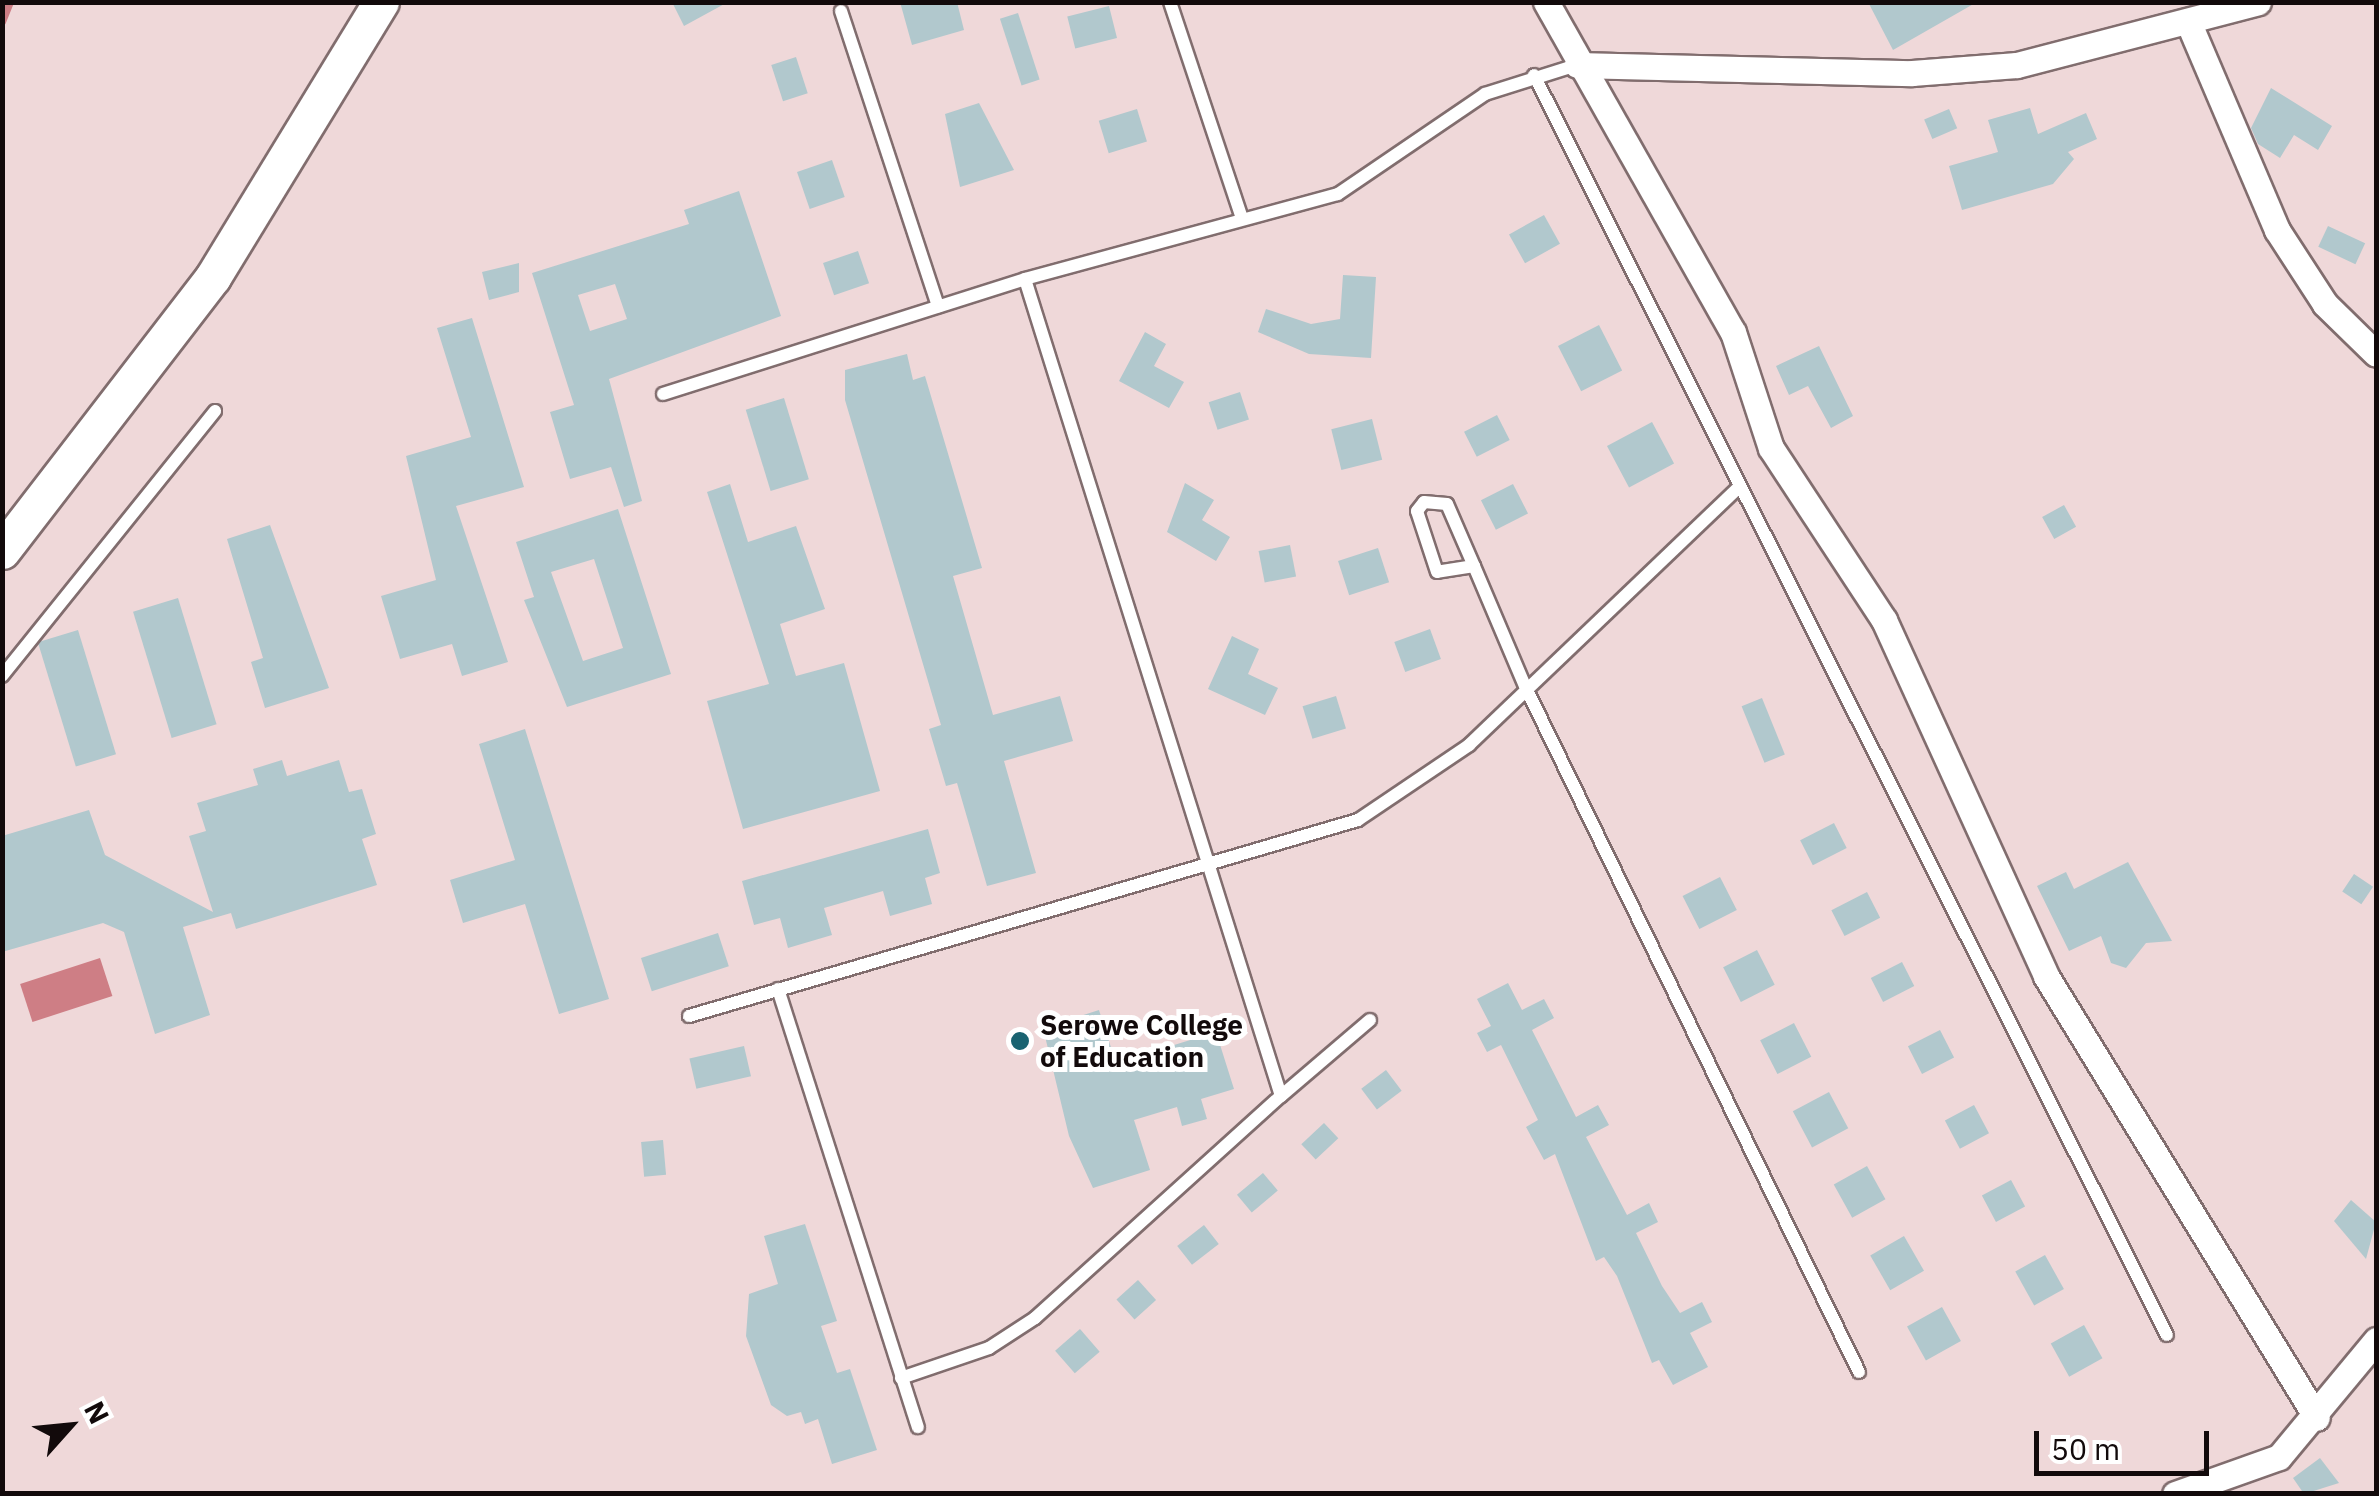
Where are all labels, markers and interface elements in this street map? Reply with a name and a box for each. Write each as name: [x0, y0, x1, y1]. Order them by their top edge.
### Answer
place label: Serowe College of Education: [1040, 1008, 1243, 1074]
marker: Serowe College of Education: [1009, 1030, 1031, 1052]
north arrow: [20, 1376, 120, 1476]
text: N: [76, 1395, 118, 1430]
scale bar: [2039, 1411, 2214, 1473]
text: 50 m: [2051, 1429, 2120, 1468]

